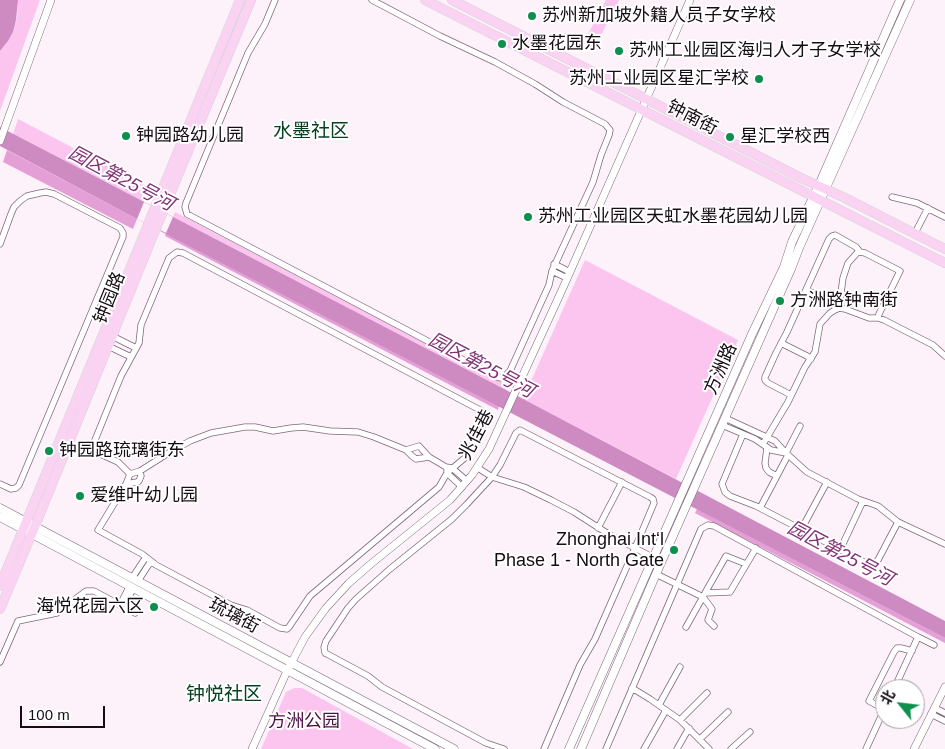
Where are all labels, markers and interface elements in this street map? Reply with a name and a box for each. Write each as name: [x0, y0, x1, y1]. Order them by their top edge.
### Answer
place label: 苏州新加坡外籍人员子女学校: [542, 5, 776, 27]
marker: 苏州新加坡外籍人员子女学校: [526, 10, 538, 22]
place label: 水墨花园东: [512, 33, 602, 55]
marker: 水墨花园东: [496, 38, 508, 50]
place label: 苏州工业园区海归人才子女学校: [629, 40, 881, 62]
marker: 苏州工业园区海归人才子女学校: [613, 45, 625, 57]
place label: 苏州工业园区星汇学校: [569, 68, 749, 90]
marker: 苏州工业园区星汇学校: [753, 73, 765, 85]
street label: 钟南街: [663, 96, 721, 140]
district label: 水墨社区: [273, 121, 349, 143]
place label: 钟园路幼儿园: [136, 125, 244, 147]
place label: 星汇学校西: [740, 126, 830, 148]
marker: 钟园路幼儿园: [120, 130, 132, 142]
marker: 星汇学校西: [724, 131, 736, 143]
water label: 园区第25号河: [64, 142, 178, 216]
place label: 苏州工业园区天虹水墨花园幼儿园: [538, 206, 808, 228]
marker: 苏州工业园区天虹水墨花园幼儿园: [522, 211, 534, 223]
street label: 钟园路: [90, 269, 130, 327]
place label: 方洲路钟南街: [790, 290, 898, 312]
marker: 方洲路钟南街: [774, 295, 786, 307]
water label: 园区第25号河: [424, 329, 538, 403]
street label: 方洲路: [700, 340, 742, 398]
street label: 兆佳巷: [455, 406, 499, 464]
place label: 钟园路琉璃街东: [59, 440, 185, 462]
marker: 钟园路琉璃街东: [43, 445, 55, 457]
place label: 爱维叶幼儿园: [90, 485, 198, 507]
marker: 爱维叶幼儿园: [74, 490, 86, 502]
water label: 园区第25号河: [783, 517, 897, 591]
place label: Zhonghai Int‘l Phase 1 - North Gate: [494, 529, 664, 572]
marker: Zhonghai Int‘l Phase 1 - North Gate: [668, 544, 680, 556]
street label: 琉璃街: [205, 594, 263, 638]
place label: 海悦花园六区: [36, 596, 144, 618]
marker: 海悦花园六区: [148, 601, 160, 613]
north arrow: [875, 679, 925, 729]
district label: 钟悦社区: [186, 684, 262, 706]
text: 北: [877, 687, 898, 707]
scale bar: [22, 696, 108, 728]
text: 100 m: [28, 706, 70, 723]
park label: 方洲公园: [268, 711, 340, 733]

